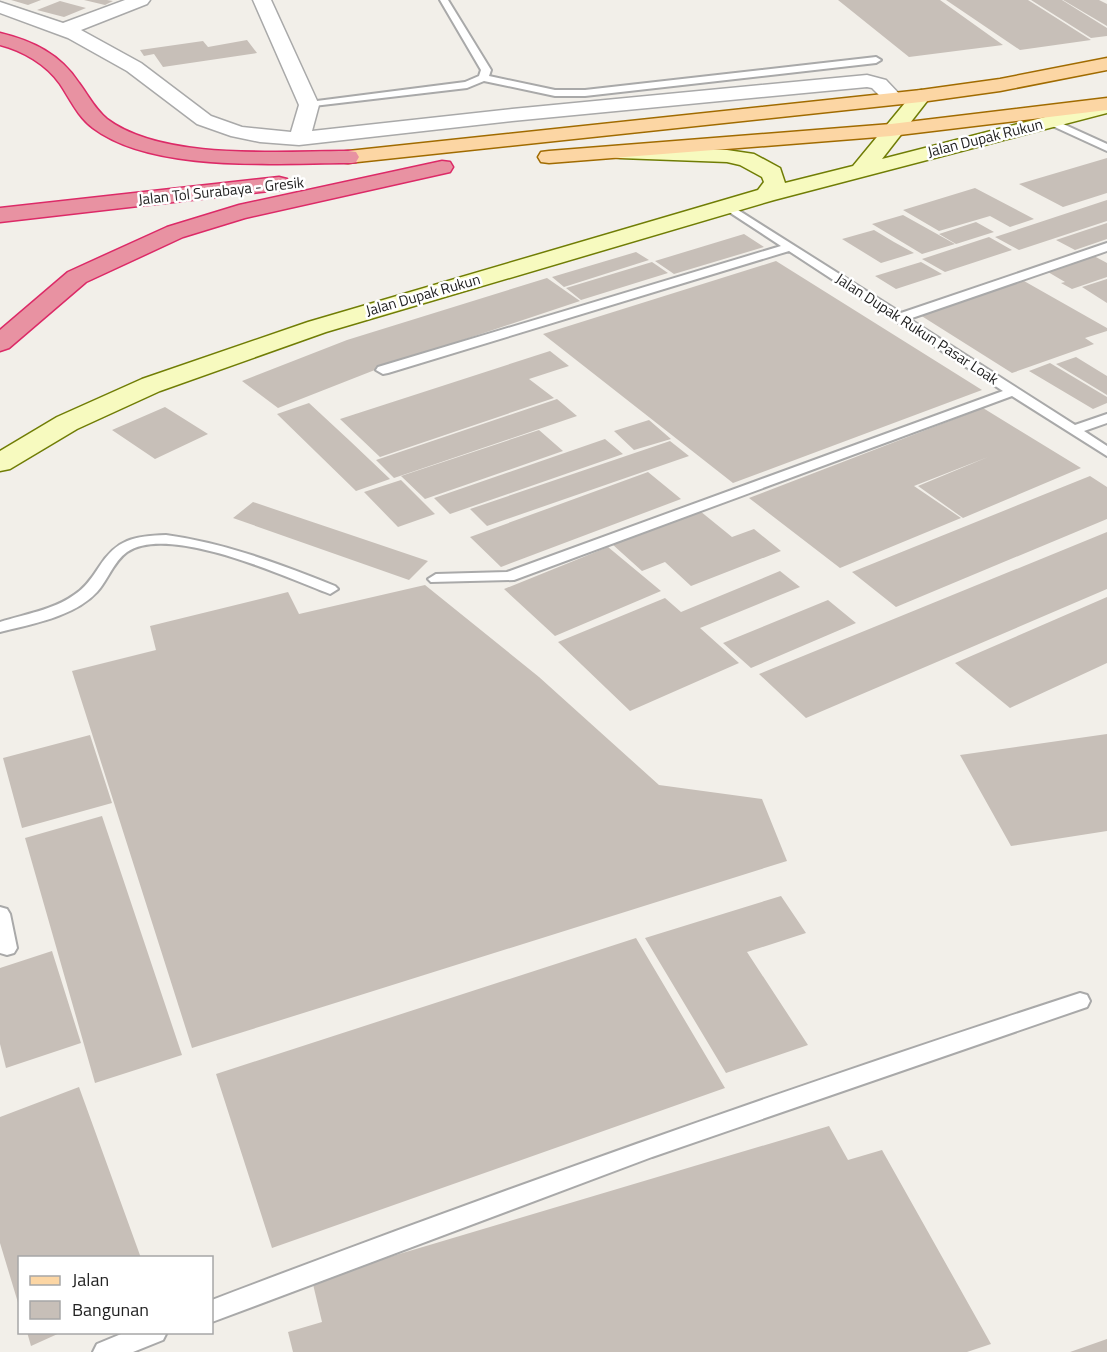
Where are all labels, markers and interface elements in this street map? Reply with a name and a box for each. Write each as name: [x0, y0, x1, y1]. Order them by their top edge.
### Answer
street label: Jalan Dupak Rukun: [925, 112, 1045, 163]
street label: Jalan Tol Surabaya - Gresik: [137, 170, 305, 211]
street label: Jalan Dupak Rukun: [363, 267, 483, 322]
street label: Jalan Dupak Rukun Pasar Loak: [831, 267, 1003, 390]
legend: [18, 1256, 213, 1334]
text: Jalan: [72, 1266, 109, 1293]
text: Bangunan: [72, 1296, 149, 1323]

